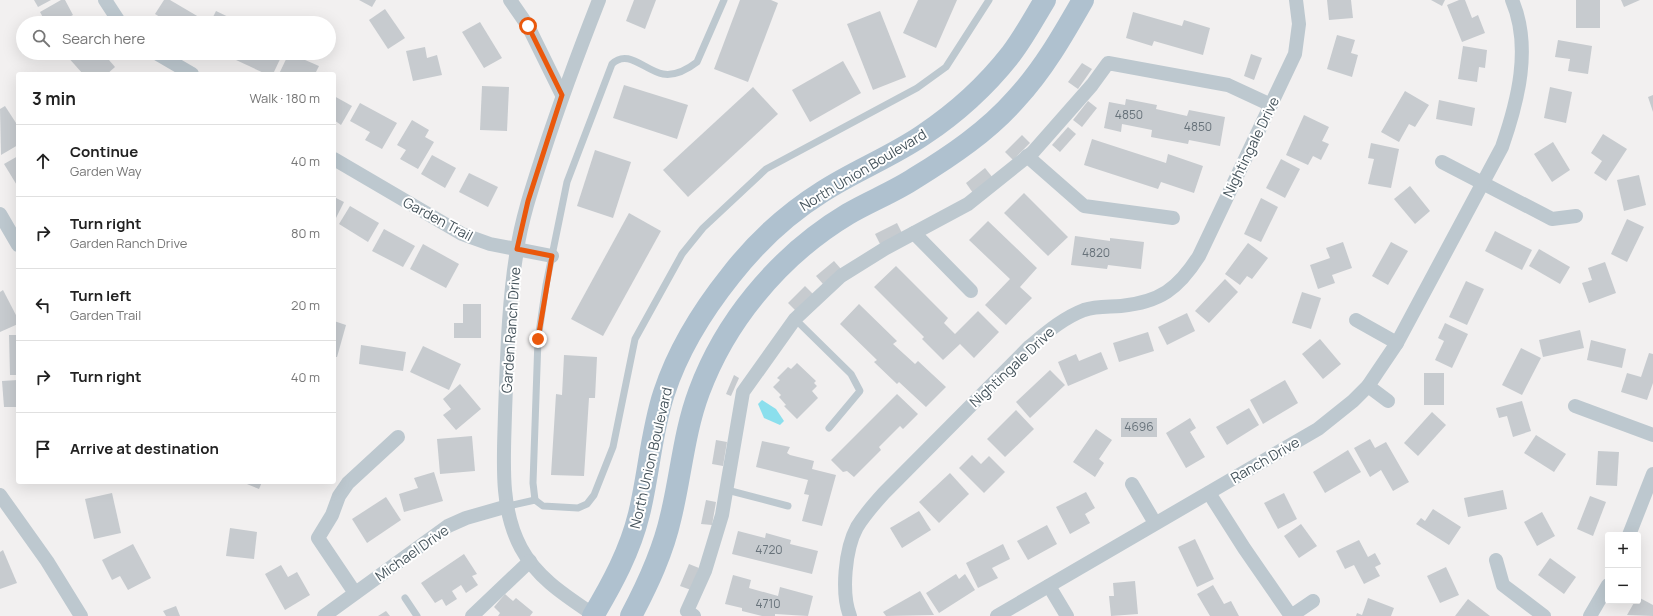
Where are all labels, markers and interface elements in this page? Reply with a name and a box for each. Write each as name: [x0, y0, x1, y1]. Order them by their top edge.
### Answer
search box: [16, 16, 336, 60]
route start: [519, 17, 537, 35]
icon: search: [30, 27, 52, 49]
text: Search here: [62, 28, 145, 49]
text: 3 min: [32, 87, 76, 110]
text: Walk · 180 m: [249, 89, 320, 107]
street label: Nightingale Drive: [1218, 93, 1283, 200]
house number: 4850: [1115, 106, 1143, 123]
house number: 4850: [1184, 118, 1212, 135]
street label: North Union Boulevard: [796, 124, 930, 215]
text: Continue: [70, 141, 138, 162]
icon: ahead: [32, 150, 54, 172]
text: 40 m: [291, 152, 320, 170]
text: Garden Way: [70, 162, 142, 180]
street label: Garden Trail: [400, 192, 477, 245]
text: Turn right: [70, 213, 141, 234]
icon: right: [32, 222, 54, 244]
text: 80 m: [291, 224, 320, 242]
text: Garden Ranch Drive: [70, 234, 187, 252]
house number: 4820: [1082, 244, 1110, 261]
street label: Garden Ranch Drive: [497, 266, 524, 394]
text: Turn left: [70, 285, 132, 306]
icon: left: [32, 294, 54, 316]
text: 20 m: [291, 296, 320, 314]
text: Garden Trail: [70, 306, 141, 324]
street label: Nightingale Drive: [965, 322, 1058, 411]
route end: [529, 330, 547, 348]
icon: right: [32, 366, 54, 388]
text: Turn right: [70, 366, 141, 387]
text: 40 m: [291, 368, 320, 386]
street label: North Union Boulevard: [625, 385, 676, 530]
house number: 4696: [1124, 418, 1154, 435]
street label: Ranch Drive: [1227, 432, 1303, 487]
icon: arrive: [32, 438, 54, 460]
text: Arrive at destination: [70, 438, 219, 459]
street label: Michael Drive: [371, 520, 452, 585]
map controls: [1605, 532, 1641, 604]
button: +: [1605, 532, 1641, 568]
house number: 4720: [755, 541, 783, 558]
button: −: [1605, 568, 1641, 604]
house number: 4710: [755, 595, 781, 612]

